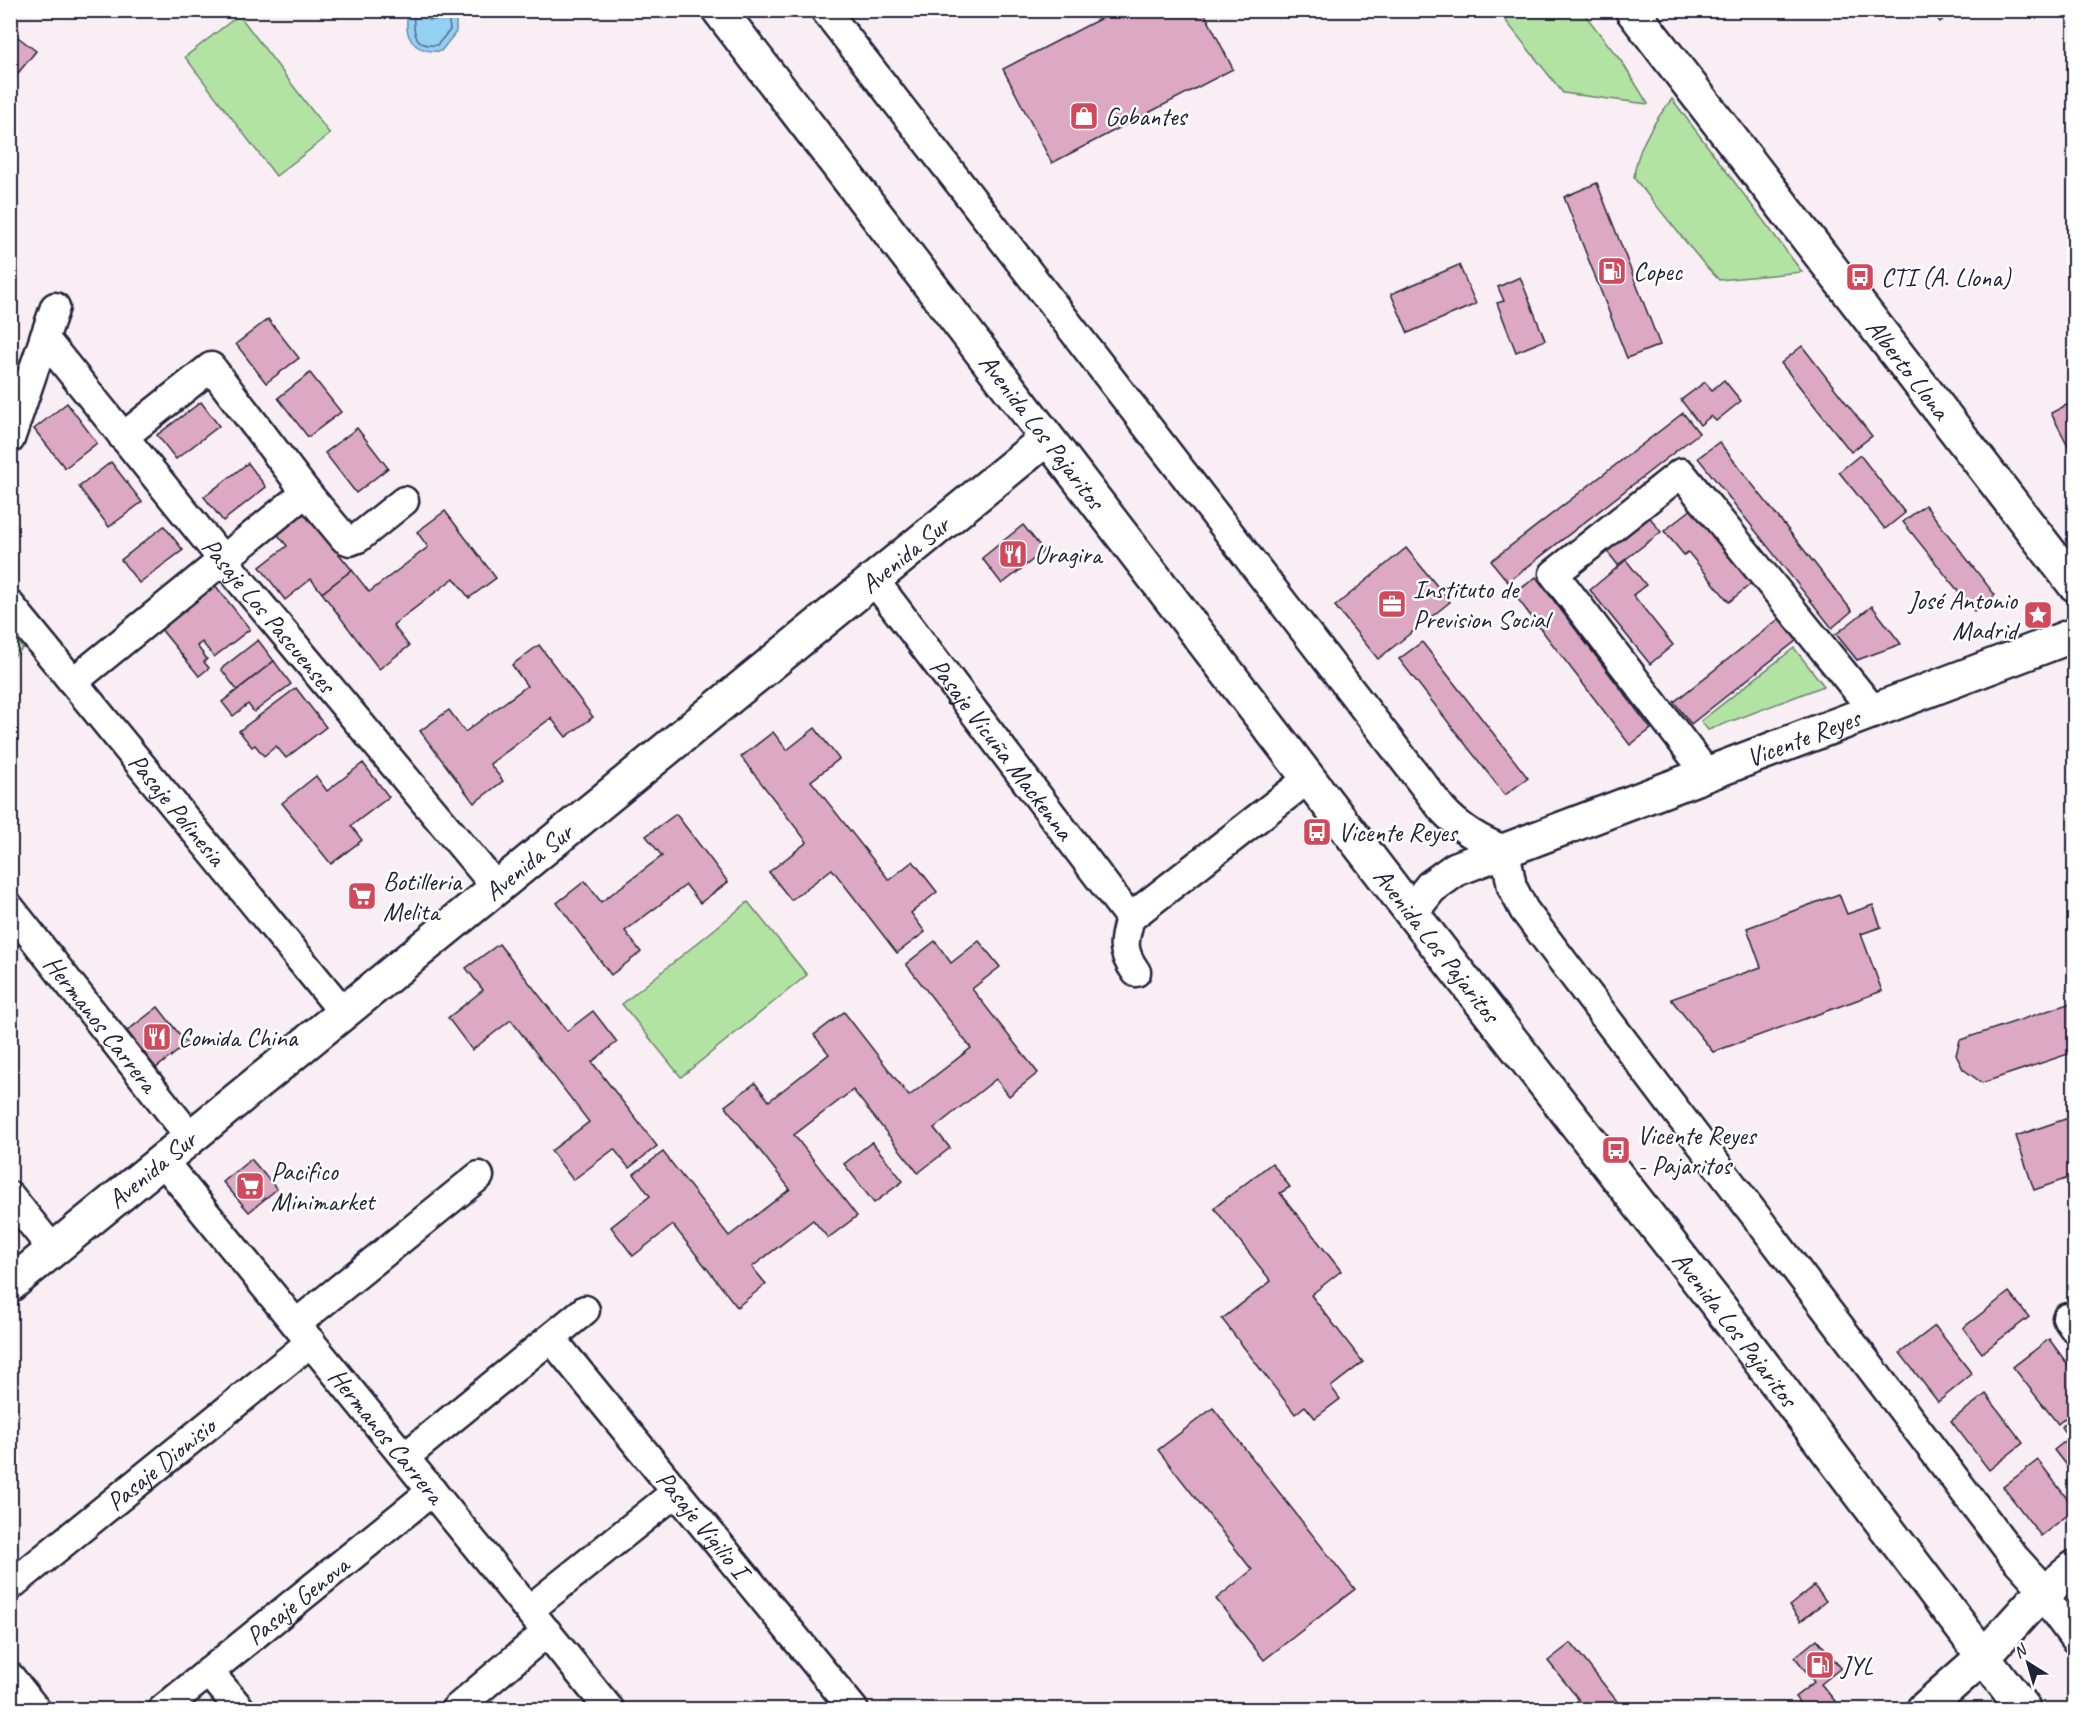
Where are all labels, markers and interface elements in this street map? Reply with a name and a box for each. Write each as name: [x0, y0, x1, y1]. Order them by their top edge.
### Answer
shop icon: Gobantes: [1068, 100, 1100, 132]
place label: Gobantes: [1105, 100, 1188, 133]
fuel station icon: Copec: [1596, 255, 1628, 287]
place label: Copec: [1633, 255, 1683, 288]
bus stop icon: CTI (A. Llona): [1844, 261, 1876, 293]
place label: CTI (A. Llona): [1881, 261, 2012, 294]
street label: Alberto Llona: [1859, 312, 1958, 428]
street label: Avenida Los Pajaritos: [972, 347, 1113, 518]
street label: Avenida Sur: [854, 507, 958, 601]
street label: Pasaje Los Pascuenses: [194, 531, 344, 701]
restaurant icon: Uragira: [997, 538, 1029, 570]
place label: Uragira: [1034, 538, 1104, 571]
place label: Instituto de Prevision Social: [1413, 573, 1553, 636]
place label: José Antonio Madrid: [1907, 584, 2021, 647]
office icon: Instituto de Prevision Social: [1376, 588, 1408, 620]
place icon: José Antonio Madrid: [2022, 599, 2054, 631]
street label: Pasaje Vicuña Mackenna: [922, 652, 1082, 848]
street label: Vicente Reyes: [1742, 701, 1867, 774]
street label: Pasaje Polinesia: [121, 747, 234, 874]
street label: Avenida Sur: [477, 815, 582, 908]
bus stop icon: Vicente Reyes: [1301, 816, 1333, 848]
place label: Vicente Reyes: [1338, 816, 1459, 849]
street label: Avenida Los Pajaritos: [1366, 861, 1508, 1031]
place label: Botilleria Melita: [383, 865, 463, 928]
supermarket icon: Botilleria Melita: [346, 880, 378, 912]
street label: Hermanos Carrera: [36, 948, 166, 1101]
restaurant icon: Comida China: [141, 1021, 173, 1053]
place label: Comida China: [178, 1021, 299, 1054]
place label: Vicente Reyes - Pajaritos: [1637, 1119, 1758, 1182]
street label: Avenida Sur: [101, 1122, 205, 1216]
bus stop icon: Vicente Reyes - Pajaritos: [1600, 1134, 1632, 1166]
place label: Pacifico Minimarket: [271, 1155, 377, 1218]
supermarket icon: Pacifico Minimarket: [234, 1170, 266, 1202]
street label: Avenida Los Pajaritos: [1665, 1245, 1806, 1415]
street label: Hermanos Carrera: [321, 1361, 453, 1512]
street label: Pasaje Dionisio: [100, 1408, 224, 1518]
street label: Pasaje Vigilio I: [649, 1464, 759, 1589]
street label: Pasaje Genova: [239, 1548, 357, 1652]
north arrow: [1998, 1633, 2058, 1693]
text: N: [2010, 1639, 2032, 1663]
fuel station icon: JYL: [1804, 1649, 1836, 1681]
place label: JYL: [1839, 1649, 1874, 1682]

